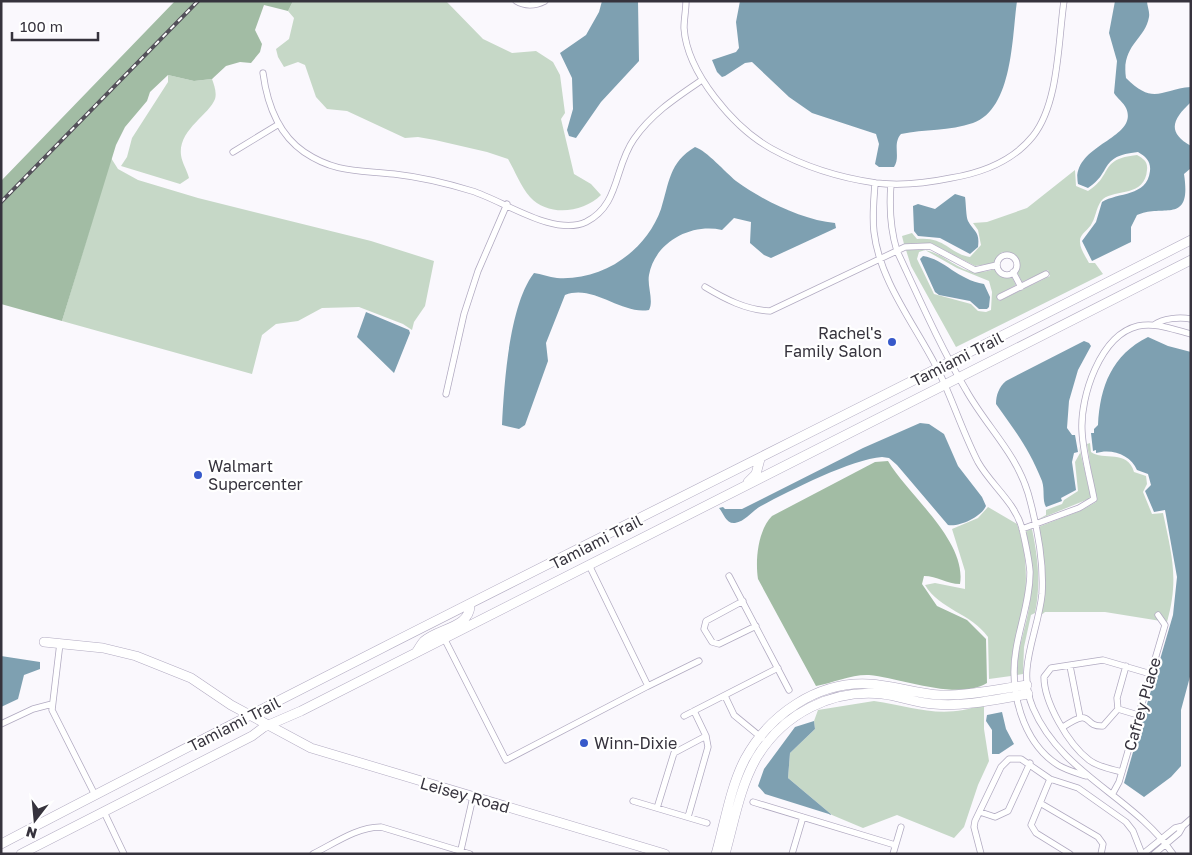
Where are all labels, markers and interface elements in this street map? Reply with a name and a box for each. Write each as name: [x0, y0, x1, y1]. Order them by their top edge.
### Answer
scale bar: [12, 10, 99, 42]
text: 100 m: [20, 17, 63, 35]
place label: Rachel's Family Salon: [784, 323, 882, 361]
street label: Tamiami Trail: [908, 327, 1006, 391]
marker: Rachel's Family Salon: [886, 336, 898, 348]
place label: Walmart Supercenter: [208, 456, 303, 494]
marker: Walmart Supercenter: [192, 469, 204, 481]
street label: Tamiami Trail: [547, 510, 645, 574]
street label: Cafrey Place: [1119, 655, 1165, 753]
street label: Tamiami Trail: [185, 692, 283, 756]
place label: Winn-Dixie: [594, 733, 677, 753]
marker: Winn-Dixie: [578, 737, 590, 749]
street label: Leisey Road: [418, 773, 512, 817]
north arrow: [10, 795, 60, 845]
text: N: [24, 823, 39, 843]

